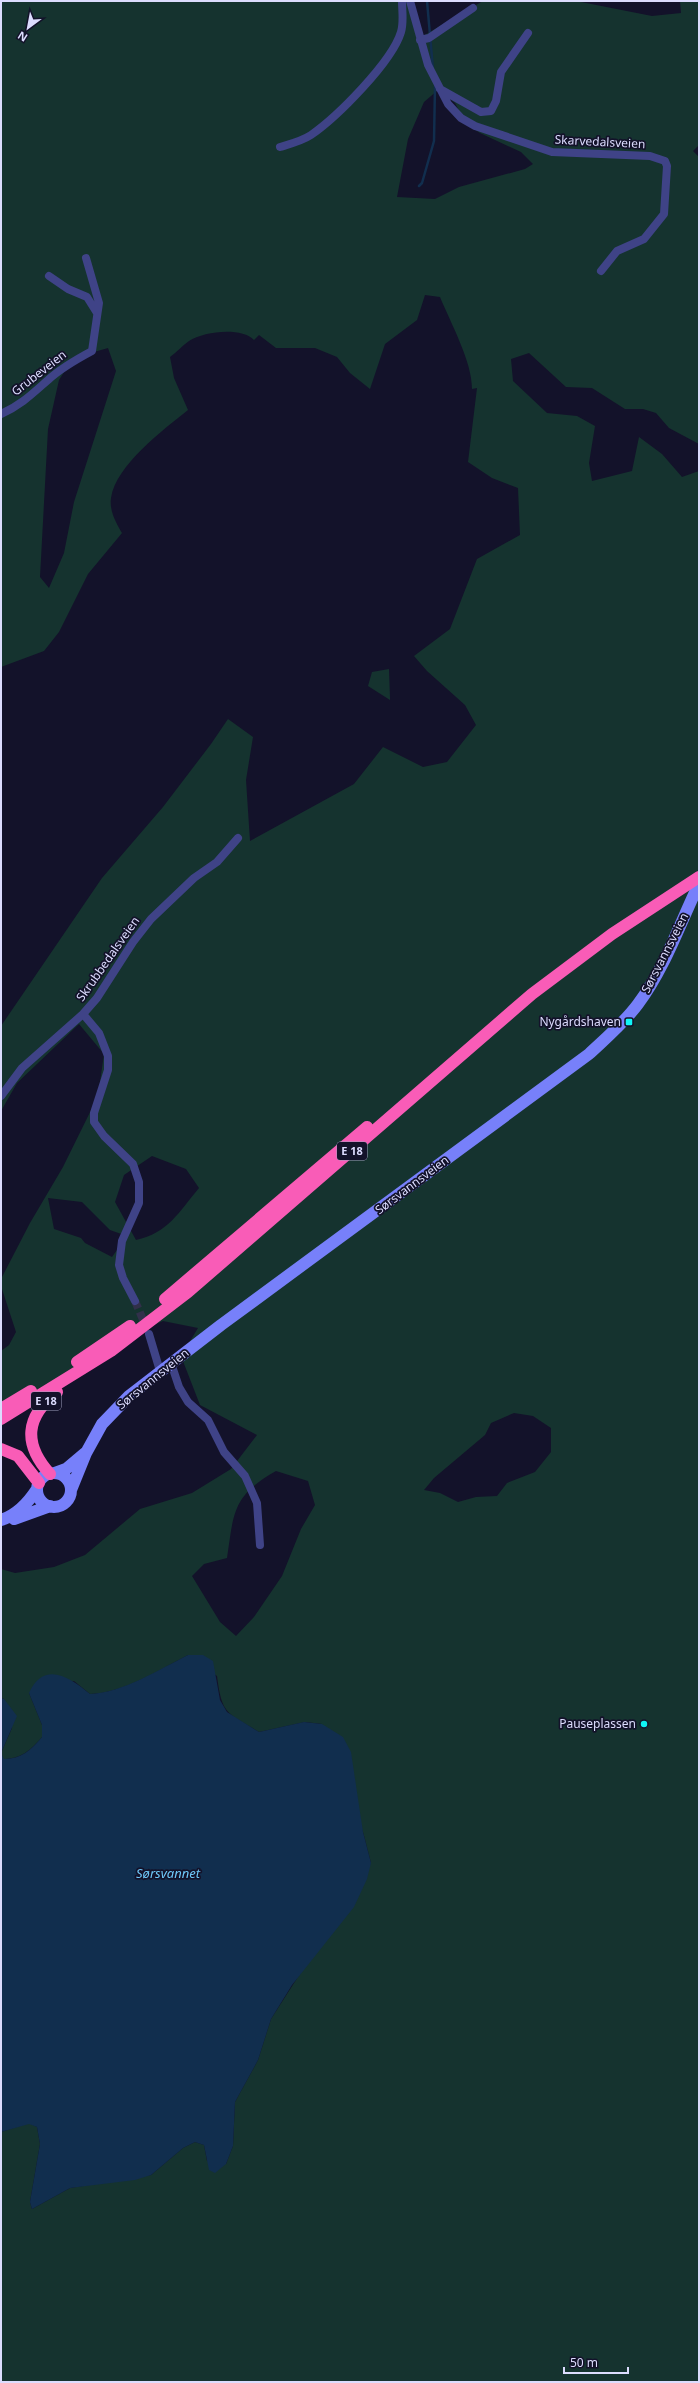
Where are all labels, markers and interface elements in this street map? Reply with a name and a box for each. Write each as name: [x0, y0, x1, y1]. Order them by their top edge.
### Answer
north arrow: [8, 8, 48, 48]
text: N: [15, 28, 30, 46]
street label: Skarvedalsveien: [554, 131, 646, 152]
street label: Grubeveien: [8, 346, 70, 399]
street label: Sørsvannsveien: [637, 910, 692, 996]
street label: Skrubbedalsveien: [72, 913, 143, 1005]
place label: Nygårdshaven: [539, 1013, 621, 1030]
marker: Nygårdshaven: [624, 1017, 634, 1027]
road number: E 18: [337, 1142, 367, 1160]
street label: Sørsvannsveien: [371, 1151, 452, 1218]
street label: Sørsvannsveien: [113, 1344, 192, 1413]
road number: E 18: [31, 1392, 61, 1410]
place label: Pauseplassen: [559, 1715, 636, 1732]
marker: Pauseplassen: [639, 1719, 649, 1729]
water label: Sørsvannet: [136, 1864, 201, 1882]
scale bar: [564, 2349, 628, 2375]
text: 50 m: [570, 2354, 598, 2371]

